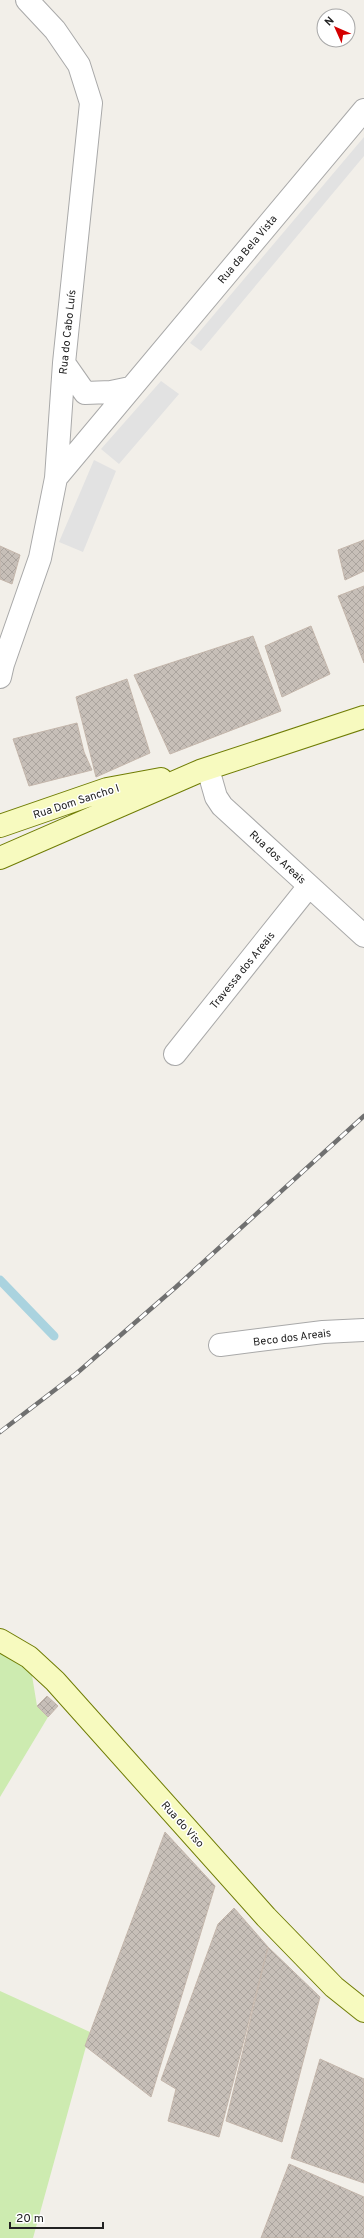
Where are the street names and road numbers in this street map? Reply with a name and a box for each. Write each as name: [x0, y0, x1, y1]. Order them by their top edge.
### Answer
street label: Rua da Bela Vista: [215, 212, 281, 287]
street label: Rua do Cabo Luís: [57, 289, 79, 375]
street label: Rua Dom Sancho I: [31, 781, 121, 822]
street label: Rua dos Areais: [246, 828, 309, 888]
street label: Travessa dos Areais: [207, 929, 278, 1012]
street label: Beco dos Areais: [252, 1326, 332, 1350]
street label: Rua do Viso: [158, 1799, 207, 1851]

